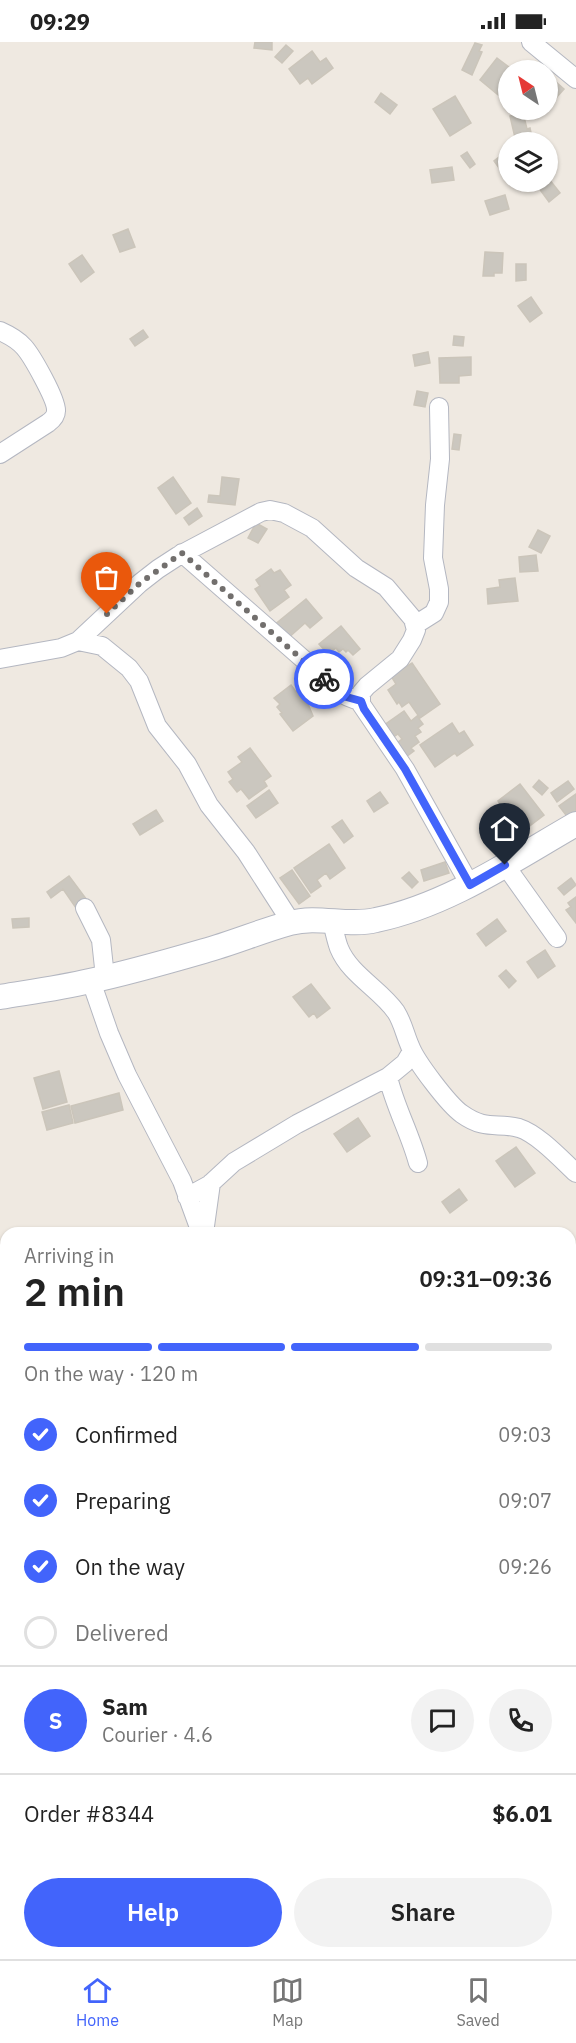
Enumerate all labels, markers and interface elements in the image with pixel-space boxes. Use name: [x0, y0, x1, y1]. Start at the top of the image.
text: 09:29: [30, 7, 90, 36]
north arrow: [498, 60, 558, 120]
map controls: [498, 60, 558, 192]
button: layers: [498, 132, 558, 192]
pin: [81, 552, 132, 614]
icon: bag: [90, 561, 123, 594]
courier: [294, 649, 354, 709]
icon: bike: [308, 663, 341, 696]
pin: [479, 803, 530, 865]
icon: home: [488, 812, 521, 845]
text: Arriving in: [24, 1242, 114, 1269]
text: 09:31–09:36: [419, 1264, 552, 1293]
text: 2 min: [24, 1266, 125, 1317]
text: On the way · 120 m: [24, 1360, 198, 1387]
icon: check: [24, 1418, 57, 1451]
text: Confirmed: [75, 1420, 178, 1449]
text: 09:03: [498, 1421, 552, 1448]
icon: check: [24, 1484, 57, 1517]
text: Preparing: [75, 1486, 170, 1515]
text: 09:07: [498, 1487, 552, 1514]
icon: check: [24, 1550, 57, 1583]
text: On the way: [75, 1552, 185, 1581]
text: 09:26: [498, 1553, 552, 1580]
text: Delivered: [75, 1618, 169, 1647]
button: chat: [411, 1689, 474, 1752]
button: phone: [489, 1689, 552, 1752]
text: Sam: [102, 1692, 148, 1721]
text: S: [49, 1706, 62, 1735]
text: Courier · 4.6: [102, 1721, 213, 1748]
text: Order #8344: [24, 1799, 154, 1828]
text: $6.01: [492, 1799, 552, 1828]
button: Help: [24, 1878, 282, 1947]
button: Share: [294, 1878, 552, 1947]
tab: Home: [76, 1974, 119, 2030]
tab: Map: [271, 1974, 304, 2030]
tab: Saved: [456, 1974, 500, 2030]

